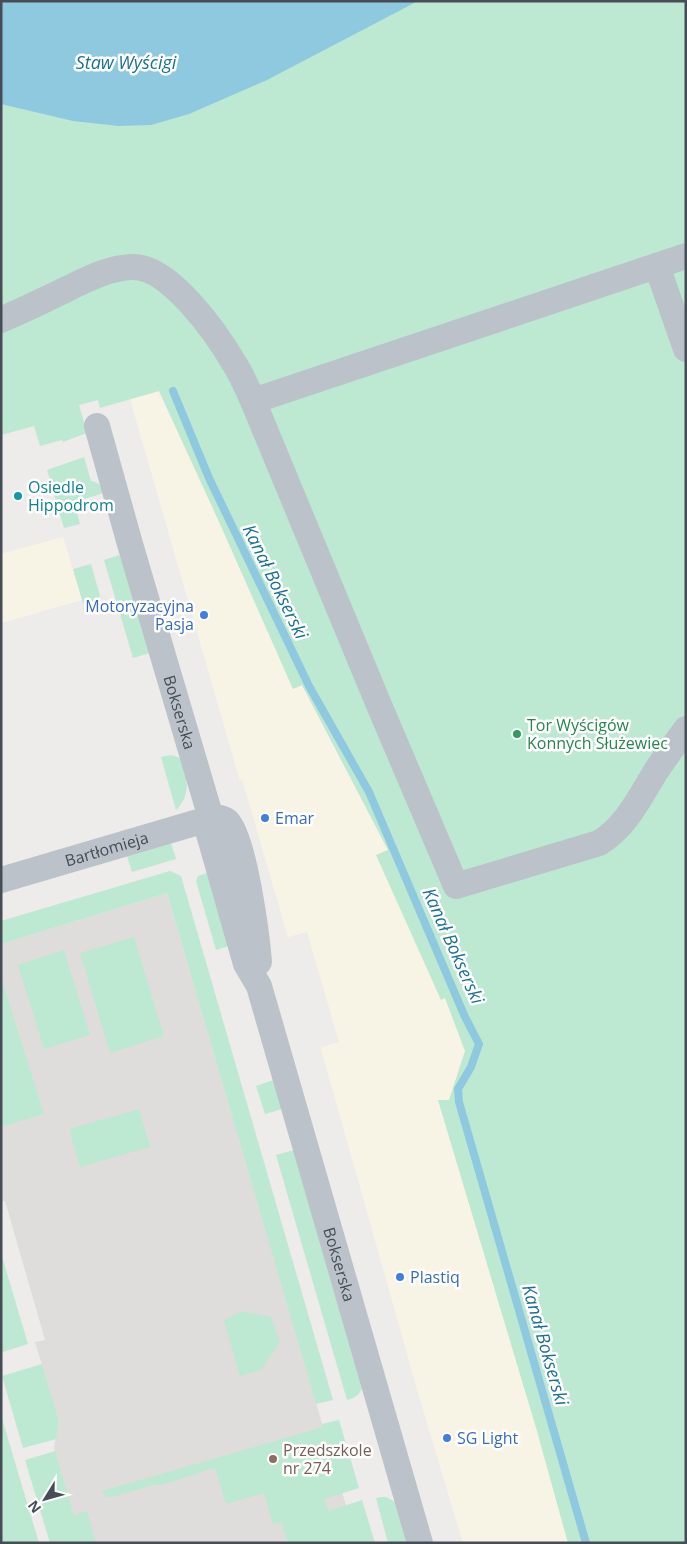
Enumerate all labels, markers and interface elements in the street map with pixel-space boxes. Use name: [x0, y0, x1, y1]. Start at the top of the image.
water label: Staw Wyścigi: [76, 50, 177, 74]
place label: Osiedle Hippodrom: [28, 476, 114, 516]
marker: Osiedle Hippodrom: [12, 490, 24, 502]
water label: Kanał Bokserski: [238, 520, 314, 643]
place label: Motoryzacyjna Pasja: [85, 595, 194, 635]
marker: Motoryzacyjna Pasja: [198, 609, 210, 621]
street label: Bokserska: [158, 672, 201, 752]
place label: Tor Wyścigów Konnych Służewiec: [527, 714, 668, 754]
marker: Tor Wyścigów Konnych Służewiec: [511, 728, 523, 740]
place label: Emar: [275, 807, 315, 829]
marker: Emar: [259, 812, 271, 824]
street label: Bartłomieja: [62, 826, 151, 872]
water label: Kanał Bokserski: [418, 884, 490, 1008]
street label: Bokserska: [318, 1225, 361, 1304]
place label: Plastiq: [410, 1266, 460, 1288]
marker: Plastiq: [394, 1271, 406, 1283]
water label: Kanał Bokserski: [517, 1281, 575, 1408]
place label: SG Light: [457, 1427, 518, 1449]
marker: SG Light: [441, 1432, 453, 1444]
place label: Przedszkole nr 274: [283, 1439, 372, 1479]
marker: Przedszkole nr 274: [267, 1453, 279, 1465]
north arrow: [20, 1474, 70, 1524]
text: N: [23, 1497, 45, 1517]

